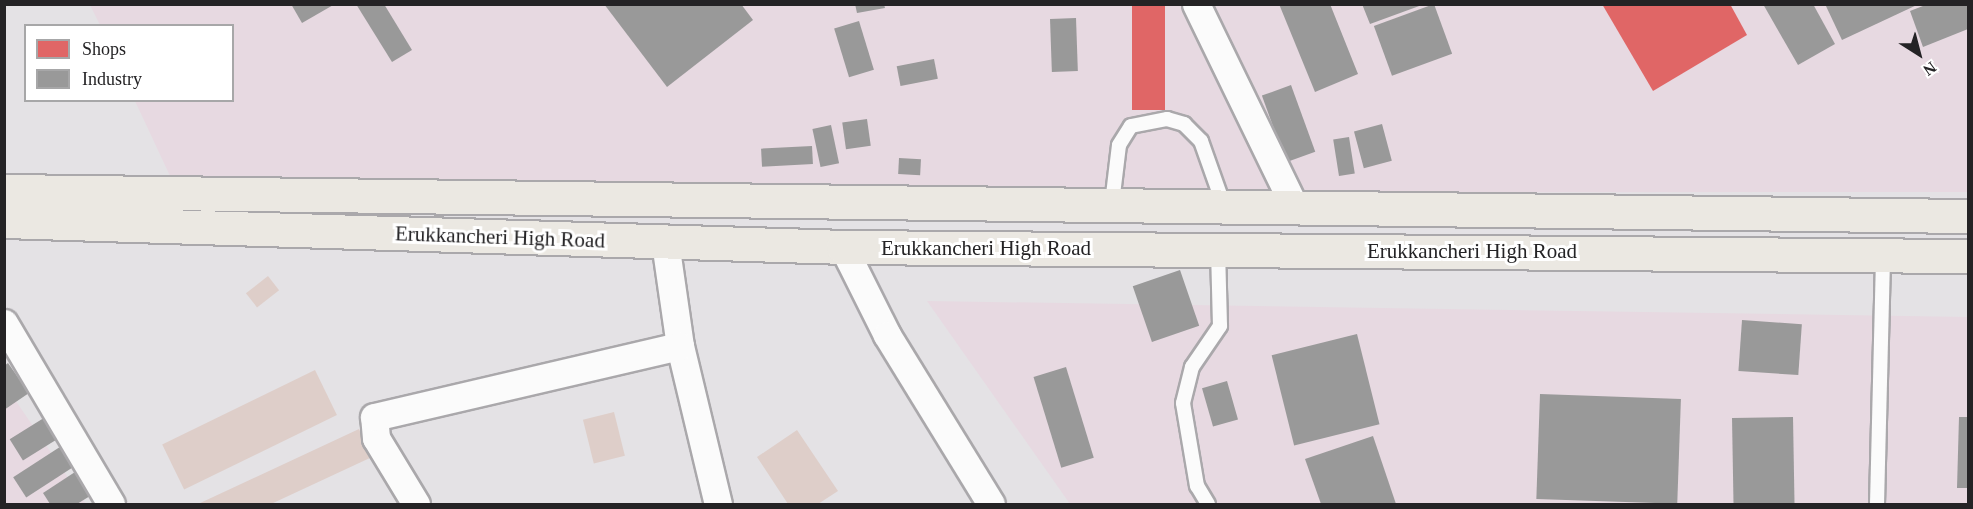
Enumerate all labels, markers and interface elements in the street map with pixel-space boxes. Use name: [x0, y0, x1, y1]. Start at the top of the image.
legend: [24, 24, 234, 102]
north arrow: [1889, 24, 1949, 84]
text: Shops: [82, 39, 126, 59]
text: N: [1920, 59, 1940, 79]
text: Industry: [82, 69, 142, 89]
street label: Erukkancheri High Road: [395, 221, 605, 253]
street label: Erukkancheri High Road: [881, 235, 1091, 261]
street label: Erukkancheri High Road: [1367, 238, 1577, 264]

